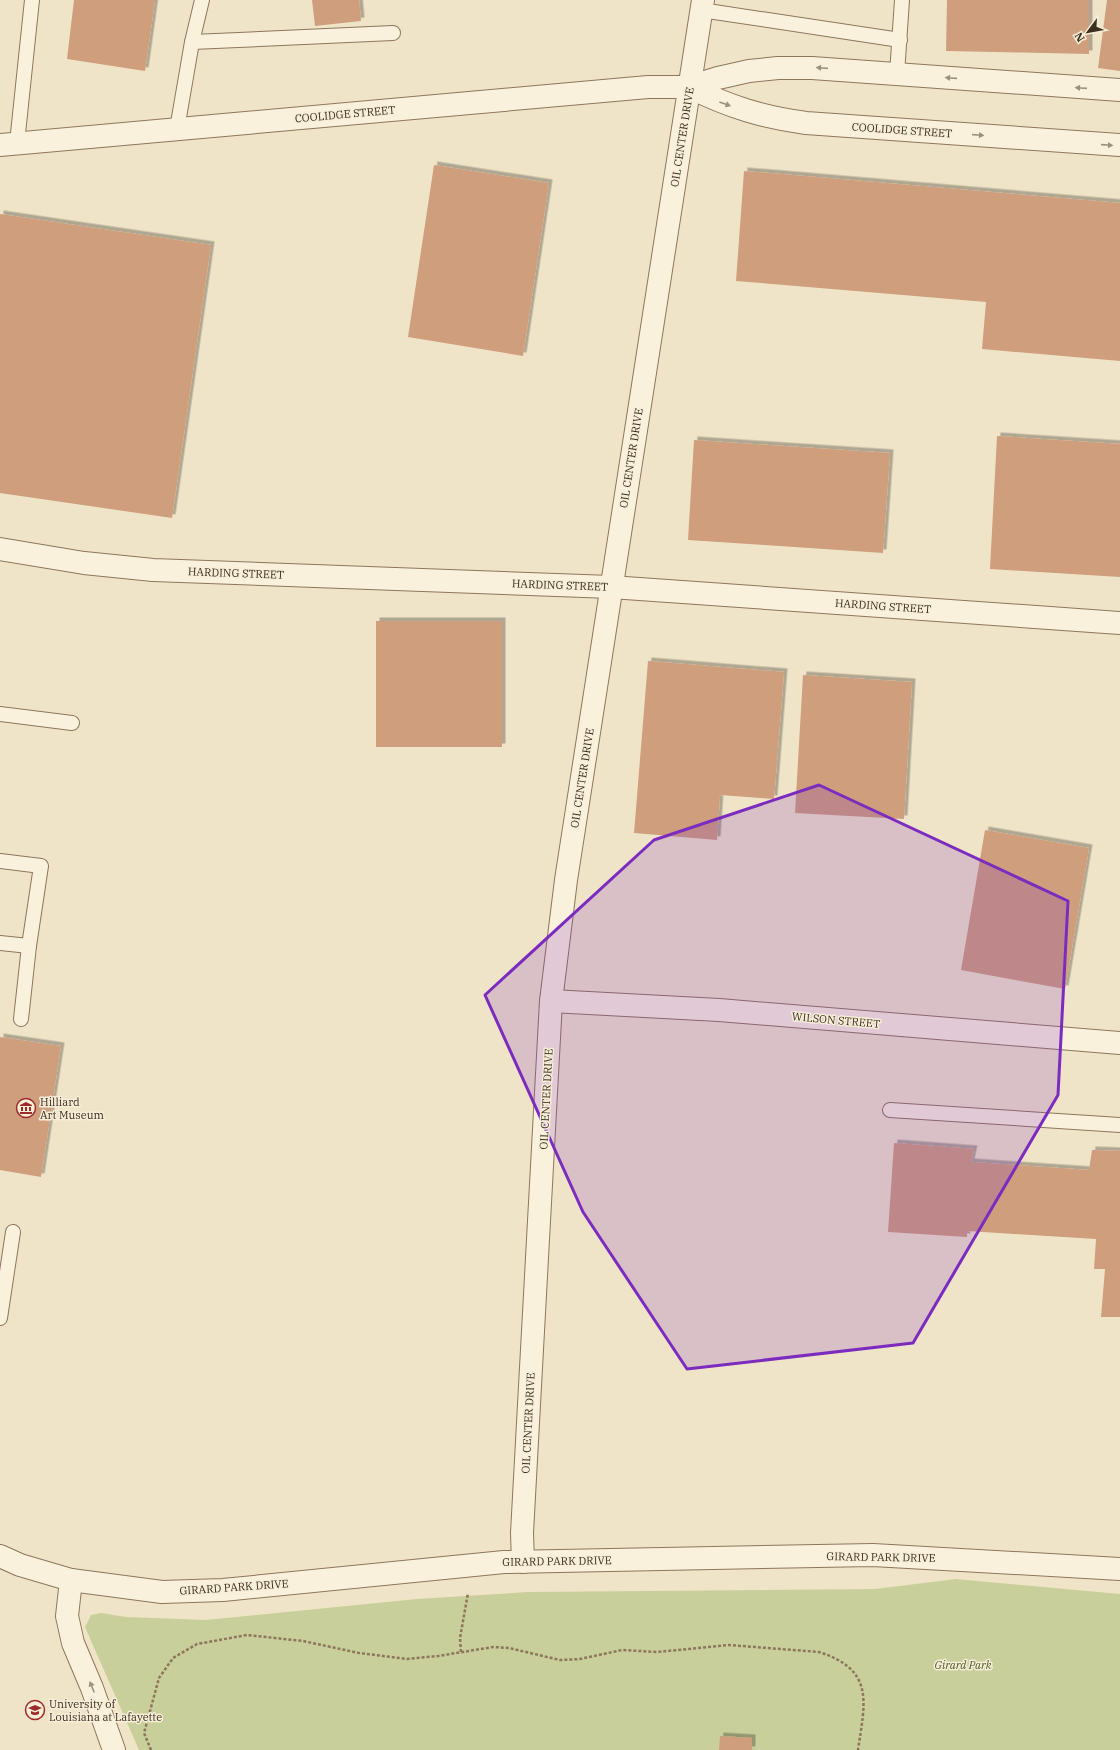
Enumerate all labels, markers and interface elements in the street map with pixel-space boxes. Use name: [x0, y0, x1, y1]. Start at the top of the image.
north arrow: [1068, 12, 1108, 52]
text: N: [1071, 30, 1088, 45]
one-way arrow: [816, 65, 828, 72]
one-way arrow: [945, 75, 957, 82]
one-way arrow: [1075, 84, 1087, 91]
street label: OIL CENTER DRIVE: [667, 86, 697, 188]
one-way arrow: [719, 101, 731, 107]
street label: COOLIDGE STREET: [294, 103, 396, 125]
street label: COOLIDGE STREET: [851, 120, 953, 140]
one-way arrow: [972, 132, 984, 139]
one-way arrow: [1101, 141, 1114, 148]
street label: OIL CENTER DRIVE: [616, 407, 646, 509]
street label: HARDING STREET: [188, 564, 284, 582]
street label: HARDING STREET: [512, 576, 608, 594]
street label: HARDING STREET: [834, 596, 932, 616]
street label: OIL CENTER DRIVE: [567, 727, 597, 829]
street label: WILSON STREET: [791, 1009, 881, 1031]
street label: OIL CENTER DRIVE: [536, 1048, 556, 1150]
place label: Hilliard Art Museum: [40, 1095, 104, 1122]
museum icon: Hilliard Art Museum: [15, 1097, 37, 1119]
street label: OIL CENTER DRIVE: [518, 1372, 538, 1474]
street label: GIRARD PARK DRIVE: [826, 1549, 936, 1565]
street label: GIRARD PARK DRIVE: [502, 1553, 612, 1569]
street label: GIRARD PARK DRIVE: [179, 1576, 289, 1598]
park label: Girard Park: [934, 1658, 992, 1672]
one-way arrow: [88, 1680, 94, 1692]
place label: University of Louisiana at Lafayette: [49, 1697, 162, 1724]
school or university icon: University of Louisiana at Lafayette: [24, 1699, 46, 1721]

